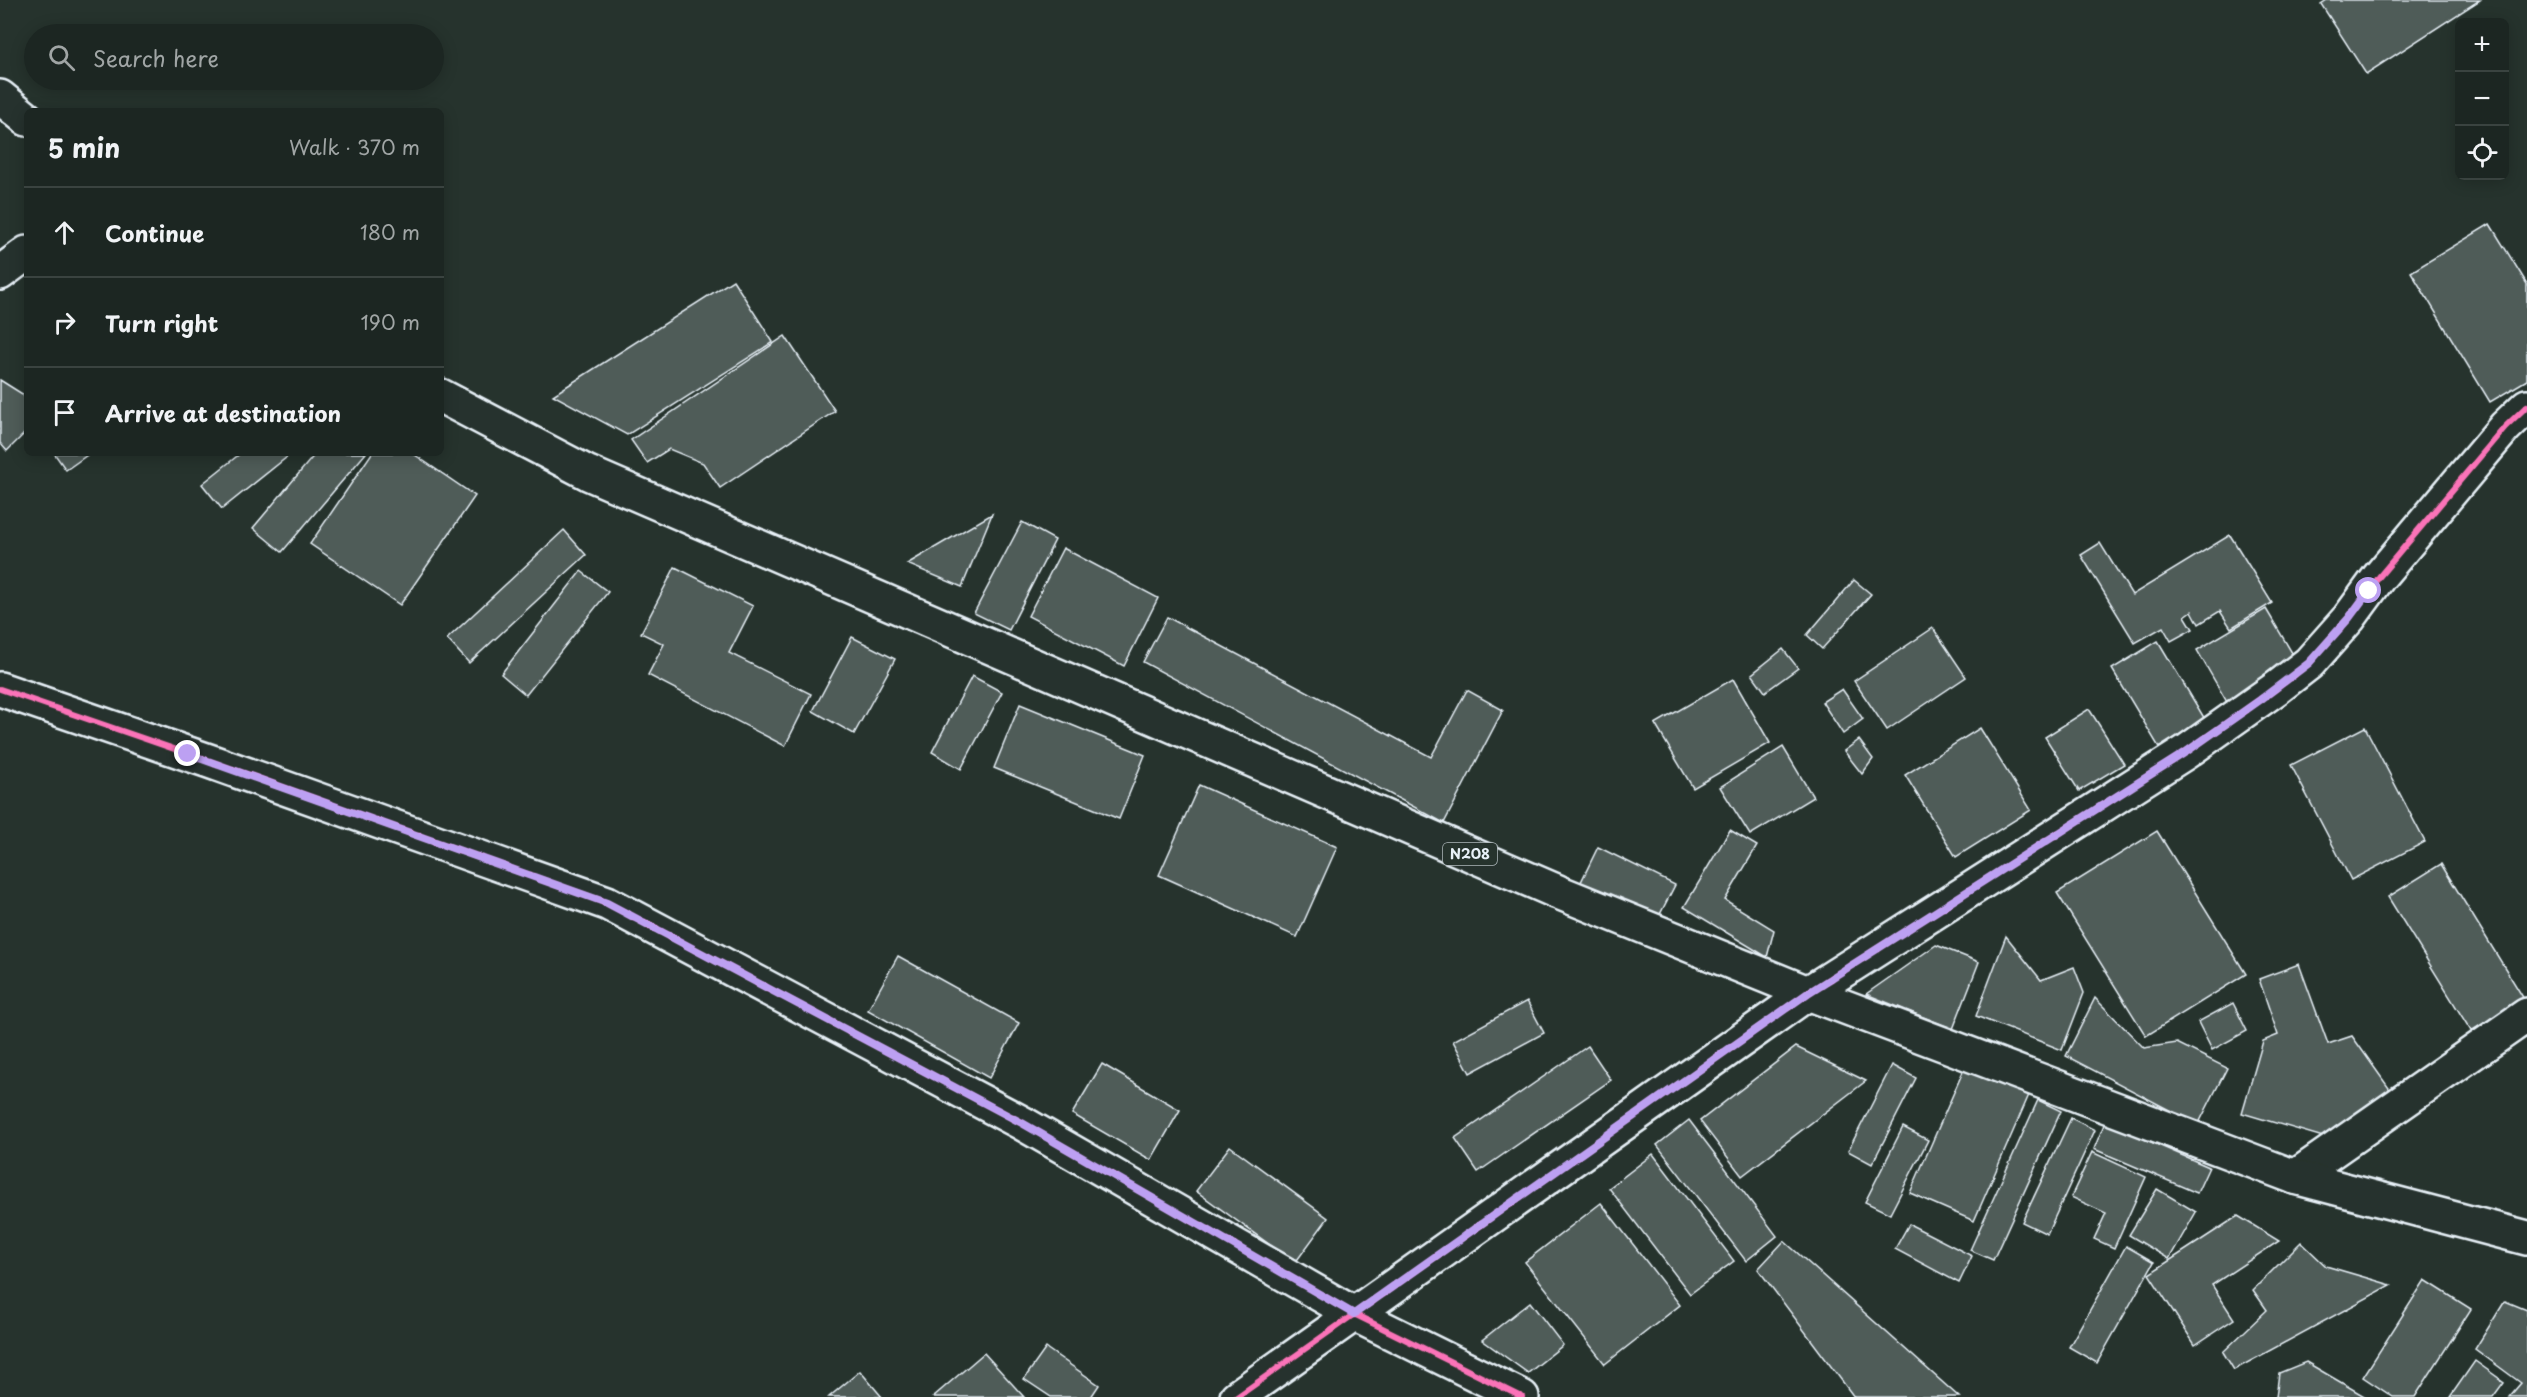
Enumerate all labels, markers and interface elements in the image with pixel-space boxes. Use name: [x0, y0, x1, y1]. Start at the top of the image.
map controls: [2455, 18, 2509, 180]
button: +: [2455, 18, 2509, 72]
search box: [24, 24, 444, 90]
icon: search: [45, 41, 78, 74]
text: Search here: [93, 41, 219, 74]
button: −: [2455, 72, 2509, 126]
button: locate: [2455, 126, 2509, 180]
text: 5 min: [48, 128, 120, 167]
text: Walk · 370 m: [289, 132, 420, 162]
icon: ahead: [48, 216, 81, 249]
text: Continue: [105, 216, 204, 249]
text: 180 m: [360, 217, 420, 247]
icon: right: [48, 306, 81, 339]
text: Turn right: [105, 306, 218, 339]
text: 190 m: [361, 307, 420, 337]
icon: arrive: [48, 396, 81, 429]
text: Arrive at destination: [105, 396, 341, 429]
route start: [2355, 577, 2381, 603]
route end: [174, 740, 200, 766]
road number: N208: [1443, 843, 1497, 865]

